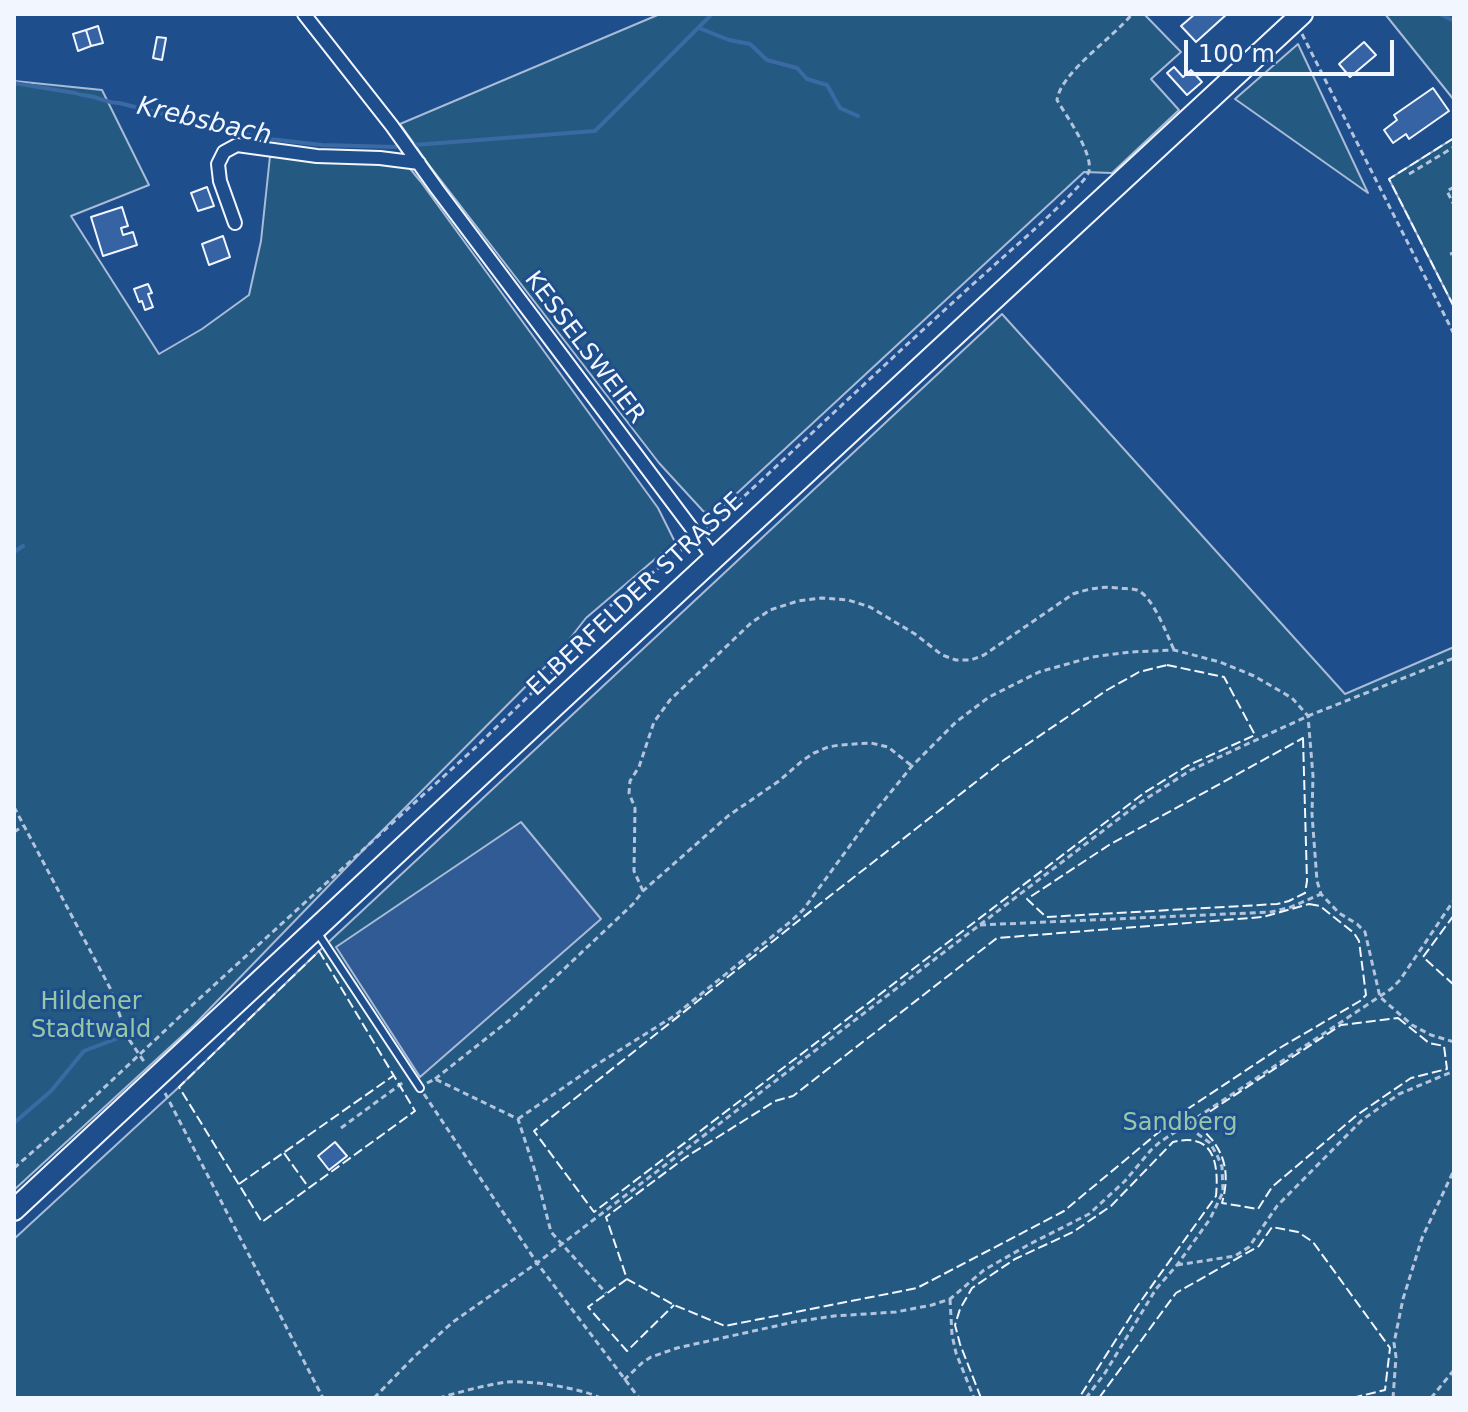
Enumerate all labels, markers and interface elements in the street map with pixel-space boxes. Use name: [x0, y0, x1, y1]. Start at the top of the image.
scale bar: [1188, 24, 1398, 74]
text: 100 m: [1198, 40, 1275, 68]
water label: Krebsbach: [134, 91, 274, 153]
street label: KESSELSWEIER: [517, 266, 651, 430]
street label: ELBERFELDER STRASSE: [522, 487, 750, 703]
park label: Hildener Stadtwald: [31, 989, 151, 1045]
park label: Sandberg: [1122, 1110, 1238, 1138]

